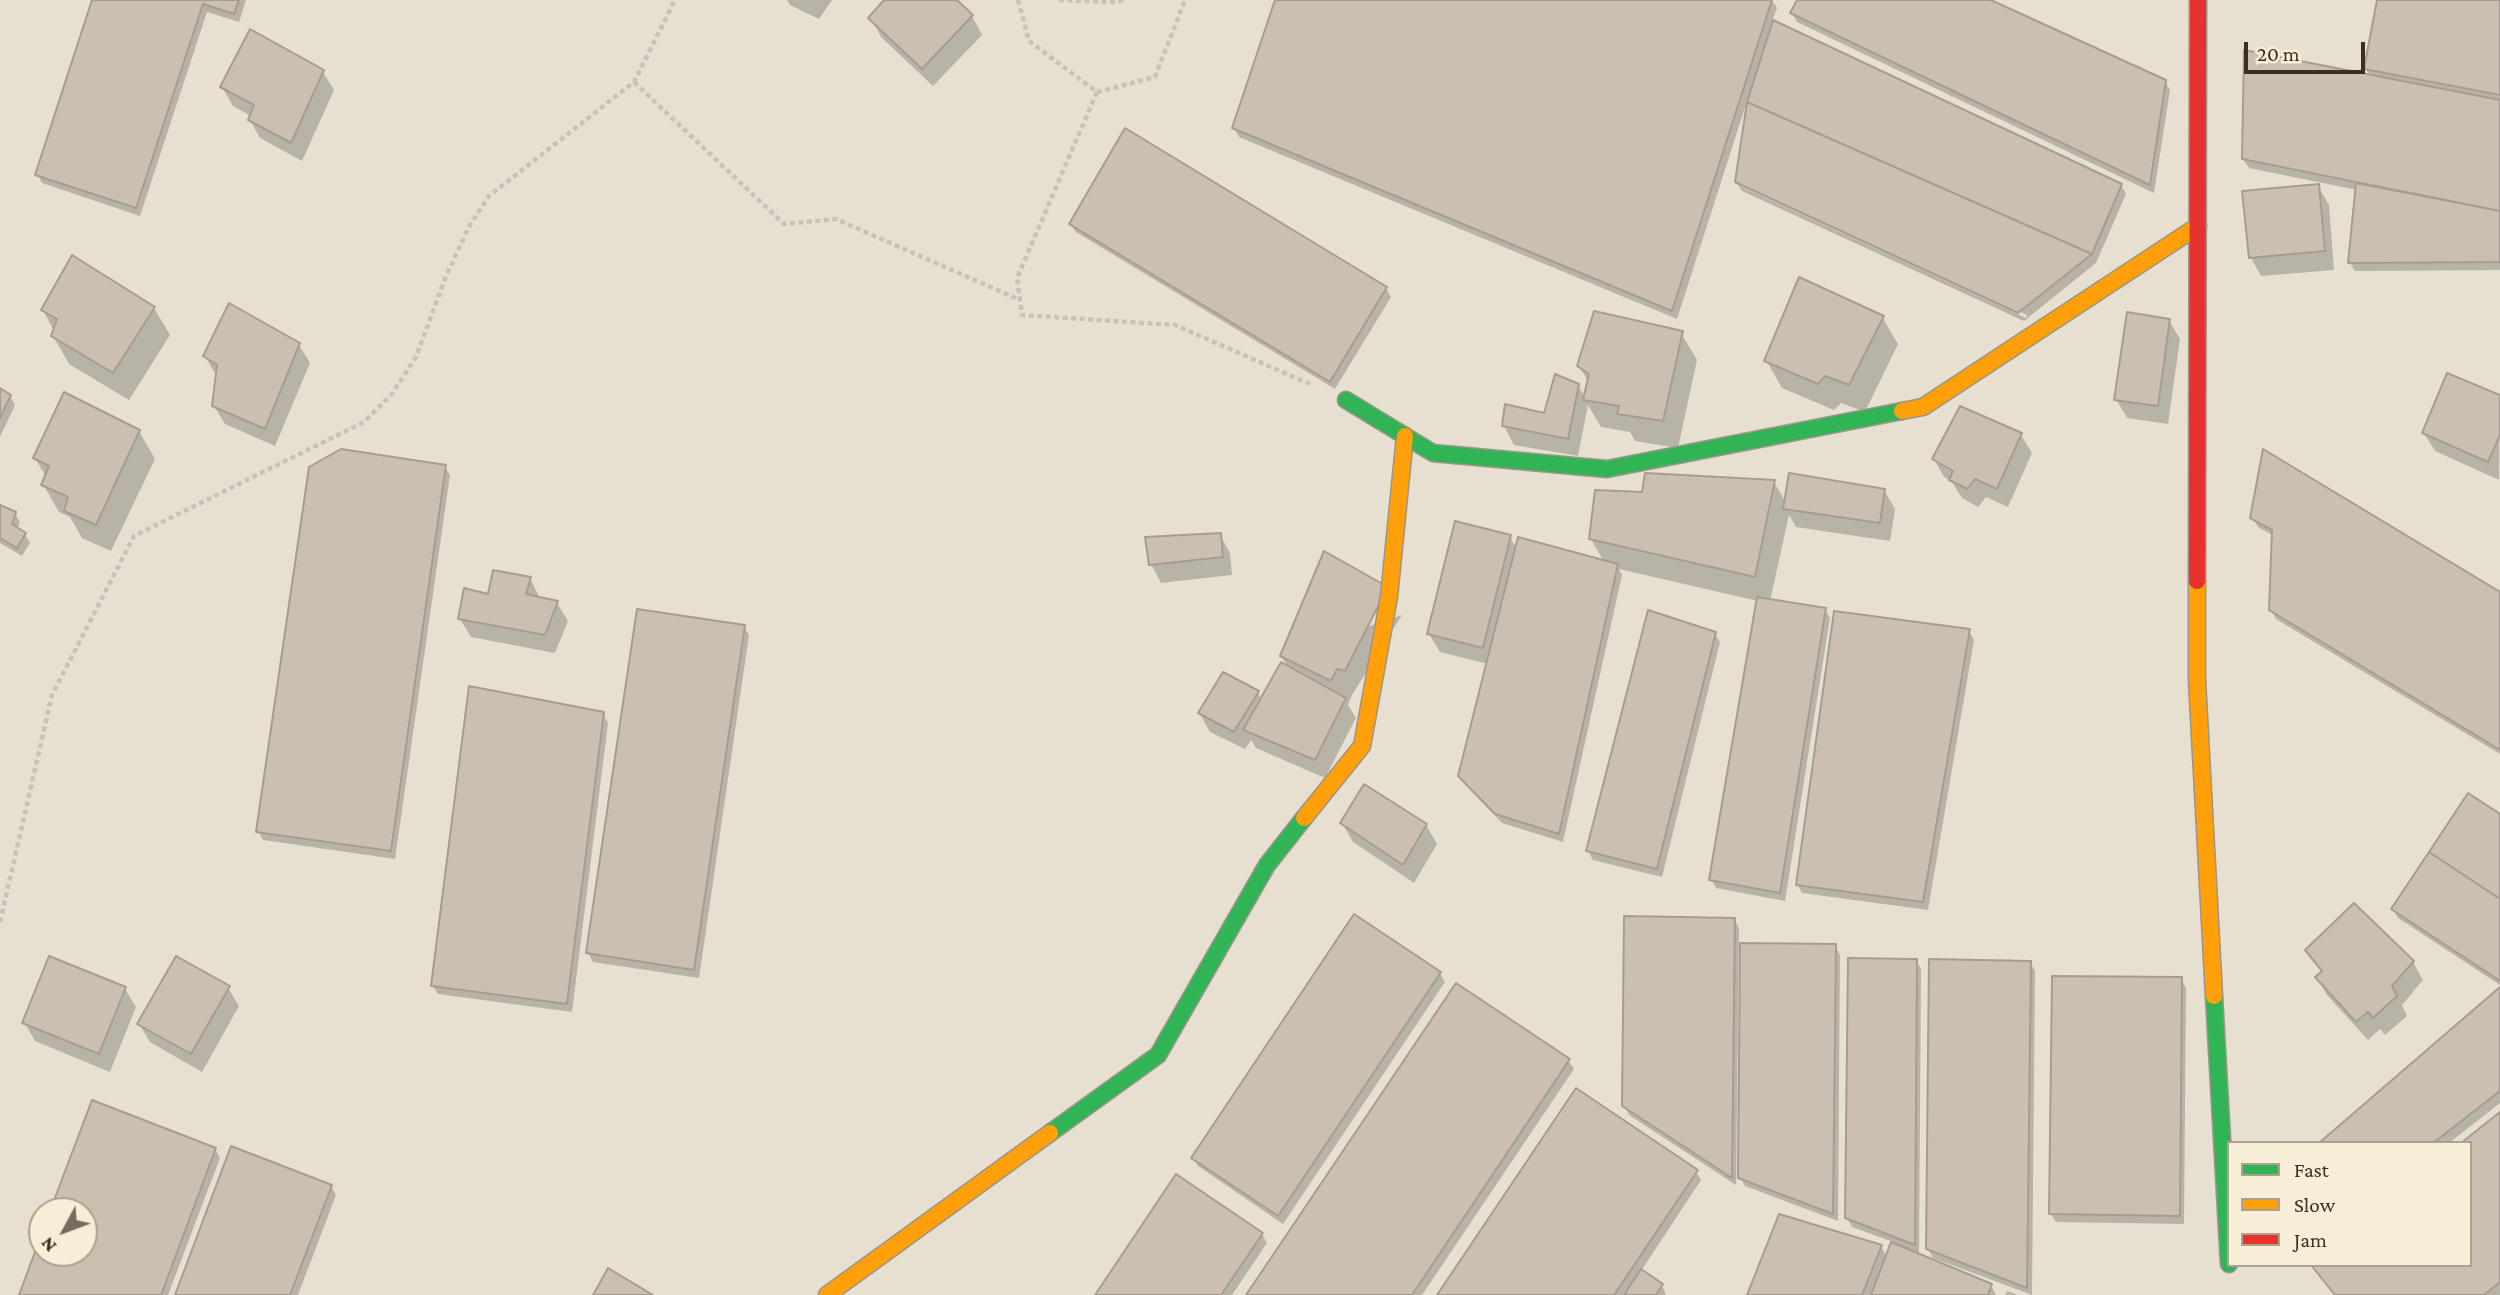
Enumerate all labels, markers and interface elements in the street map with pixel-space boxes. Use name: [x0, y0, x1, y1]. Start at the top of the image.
scale bar: [2248, 28, 2369, 72]
text: 20 m: [2257, 42, 2300, 66]
legend: [2227, 1141, 2472, 1267]
text: Fast: [2294, 1158, 2329, 1182]
text: Slow: [2294, 1193, 2335, 1217]
north arrow: [28, 1197, 98, 1267]
text: Jam: [2294, 1228, 2327, 1252]
text: N: [36, 1233, 60, 1257]

